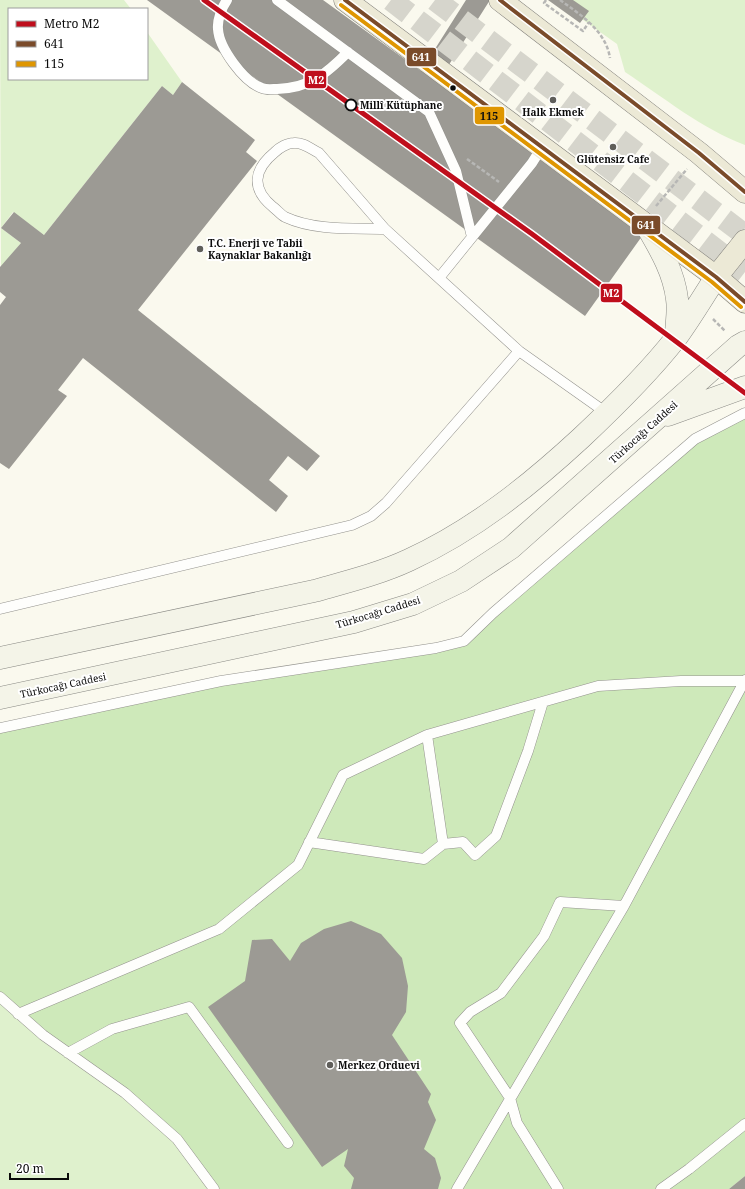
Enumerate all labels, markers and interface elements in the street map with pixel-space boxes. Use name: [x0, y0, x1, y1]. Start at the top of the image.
legend: [8, 8, 148, 80]
text: Metro M2: [44, 15, 100, 32]
text: 641: [44, 35, 64, 52]
line badge: 641: [406, 47, 437, 67]
text: 641: [412, 49, 430, 64]
text: 115: [44, 55, 64, 72]
line badge: M2: [304, 70, 327, 89]
text: M2: [308, 72, 324, 87]
unlabelled marker: [448, 83, 458, 93]
marker: Halk Ekmek: [548, 95, 558, 105]
marker: Millî Kütüphane: [344, 98, 358, 112]
place label: Millî Kütüphane: [360, 98, 443, 112]
place label: Halk Ekmek: [522, 105, 584, 119]
line badge: 115: [474, 106, 505, 125]
text: 115: [480, 108, 498, 123]
marker: Glütensiz Cafe: [608, 142, 618, 152]
place label: Glütensiz Cafe: [576, 152, 650, 166]
line badge: 641: [631, 215, 661, 235]
text: 641: [637, 217, 655, 232]
place label: T.C. Enerji ve Tabii Kaynaklar Bakanlığı: [208, 236, 312, 262]
marker: T.C. Enerji ve Tabii Kaynaklar Bakanlığı: [195, 244, 205, 254]
line badge: M2: [600, 283, 623, 303]
text: M2: [603, 285, 619, 300]
street label: Türkocağı Caddesi: [606, 397, 681, 466]
street label: Türkocağı Caddesi: [334, 592, 423, 631]
street label: Türkocağı Caddesi: [19, 669, 108, 701]
place label: Merkez Orduevi: [338, 1058, 420, 1072]
marker: Merkez Orduevi: [325, 1060, 335, 1070]
scale bar: [10, 1155, 68, 1181]
text: 20 m: [16, 1160, 44, 1177]

